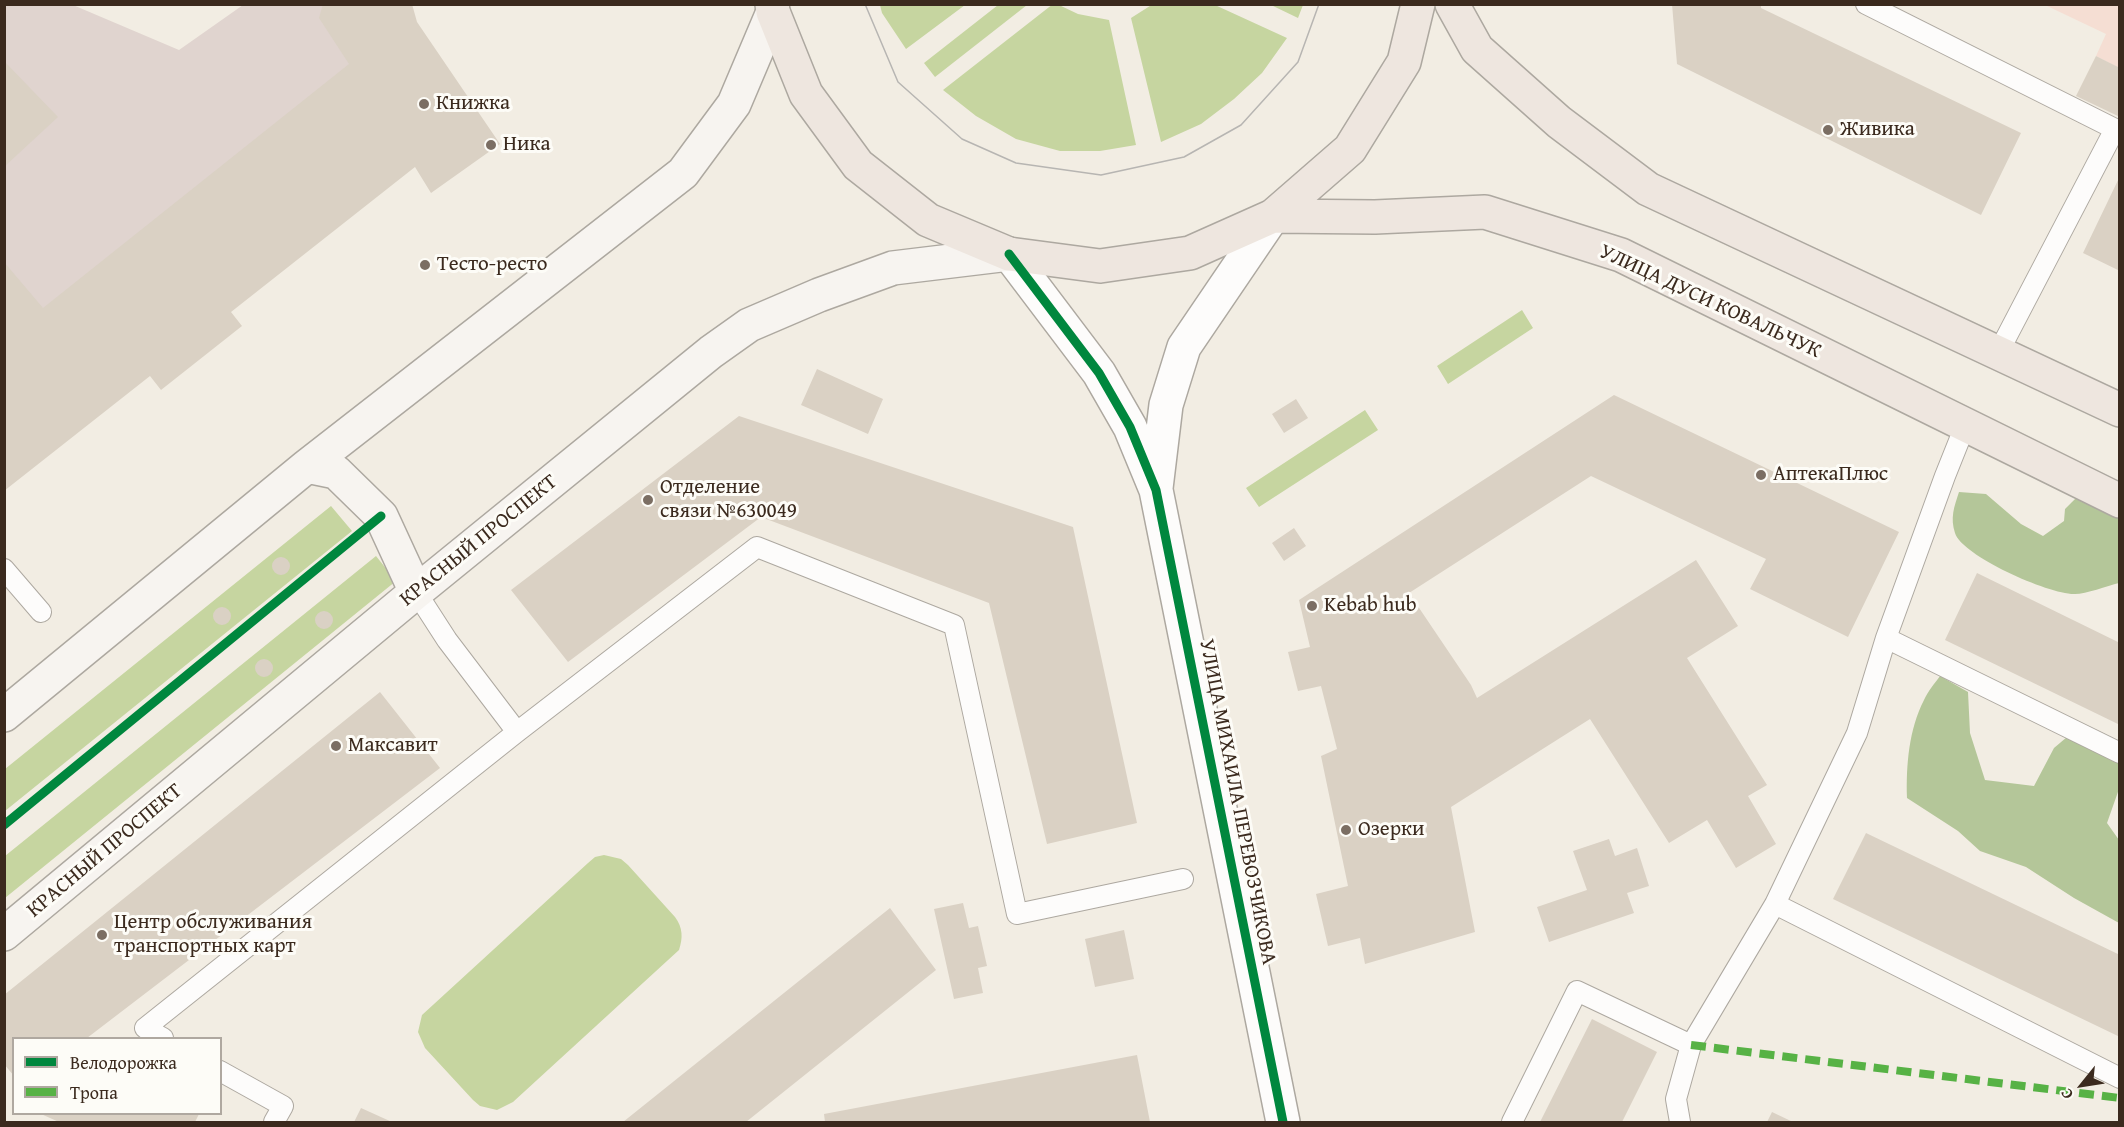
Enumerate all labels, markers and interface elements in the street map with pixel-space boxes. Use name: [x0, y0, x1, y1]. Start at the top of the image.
place label: Книжка: [436, 91, 510, 117]
marker: Книжка: [417, 97, 431, 111]
place label: Живика: [1840, 117, 1915, 143]
marker: Живика: [1821, 123, 1835, 137]
place label: Ника: [503, 132, 550, 158]
marker: Ника: [484, 138, 498, 152]
street label: УЛИЦА ДУСИ КОВАЛЬЧУК: [1595, 240, 1825, 364]
place label: Тесто-ресто: [437, 252, 547, 278]
marker: Тесто-ресто: [418, 258, 432, 272]
place label: АптекаПлюс: [1773, 462, 1888, 488]
marker: АптекаПлюс: [1754, 468, 1768, 482]
street label: КРАСНЫЙ ПРОСПЕКТ: [395, 470, 563, 612]
place label: Отделение связи №630049: [660, 475, 797, 525]
marker: Отделение связи №630049: [641, 493, 655, 507]
place label: Kebab hub: [1324, 593, 1417, 619]
marker: Kebab hub: [1305, 599, 1319, 613]
street label: УЛИЦА МИХАИЛА ПЕРЕВОЗЧИКОВА: [1193, 637, 1281, 967]
place label: Максавит: [348, 733, 438, 759]
marker: Максавит: [329, 739, 343, 753]
street label: КРАСНЫЙ ПРОСПЕКТ: [22, 779, 188, 923]
place label: Озерки: [1358, 817, 1425, 843]
marker: Озерки: [1339, 823, 1353, 837]
place label: Центр обслуживания транспортных карт: [114, 910, 312, 960]
marker: Центр обслуживания транспортных карт: [95, 928, 109, 942]
legend: [12, 1037, 222, 1115]
text: Велодорожка: [70, 1049, 177, 1076]
north arrow: [2052, 1055, 2112, 1115]
text: Тропа: [70, 1079, 118, 1106]
text: С: [2054, 1084, 2079, 1104]

